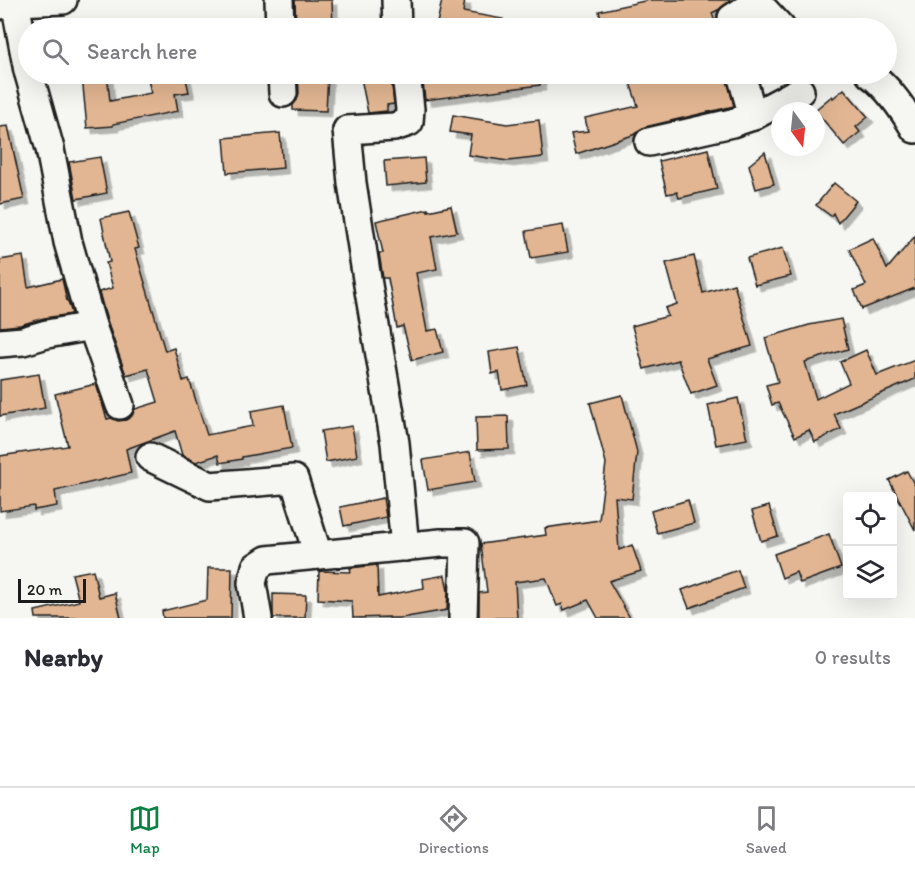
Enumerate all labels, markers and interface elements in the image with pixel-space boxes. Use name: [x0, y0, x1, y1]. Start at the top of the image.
search box: [18, 18, 897, 84]
icon: search: [39, 35, 72, 68]
text: Search here: [87, 38, 197, 65]
north arrow: [771, 102, 825, 156]
map controls: [843, 492, 897, 600]
button: locate: [843, 492, 897, 546]
button: layers: [843, 546, 897, 600]
scale bar: [18, 576, 86, 604]
text: 20 m: [27, 580, 62, 599]
text: Nearby: [24, 641, 103, 673]
text: 0 results: [815, 645, 891, 669]
tab: Map: [128, 802, 161, 857]
tab: Directions: [418, 802, 489, 857]
tab: Saved: [746, 802, 787, 857]

